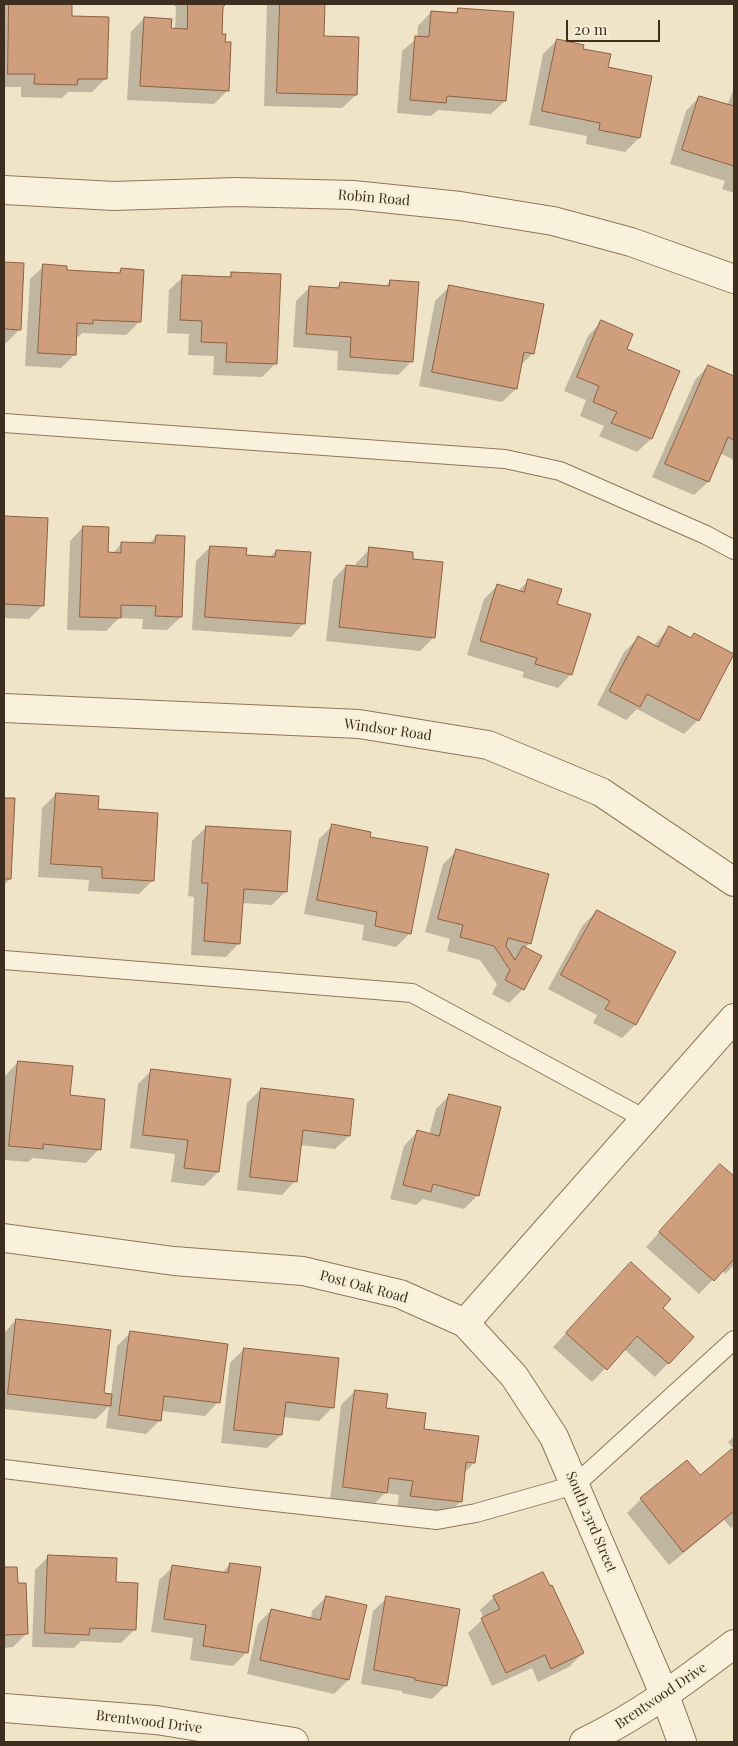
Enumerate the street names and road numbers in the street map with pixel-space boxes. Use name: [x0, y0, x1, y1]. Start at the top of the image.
street label: Robin Road: [337, 186, 411, 210]
street label: Windsor Road: [343, 716, 433, 744]
street label: Post Oak Road: [318, 1267, 410, 1307]
street label: South 23rd Street: [562, 1469, 620, 1575]
street label: Brentwood Drive: [612, 1659, 710, 1733]
street label: Brentwood Drive: [95, 1707, 203, 1737]

